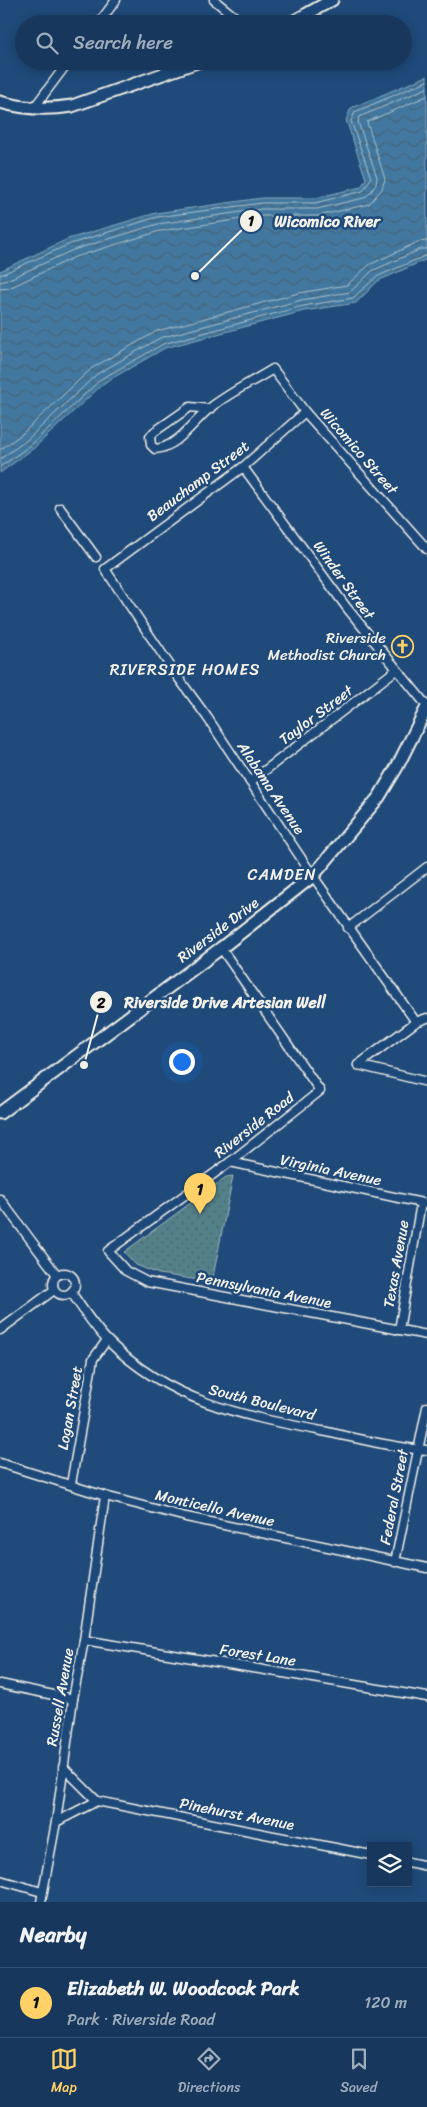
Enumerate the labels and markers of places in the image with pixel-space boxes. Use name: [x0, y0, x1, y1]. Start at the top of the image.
callout: Wicomico River: [239, 206, 390, 237]
place label: Riverside Methodist Church: [268, 625, 386, 668]
church icon: Riverside Methodist Church: [390, 635, 414, 659]
callout: Riverside Drive Artesian Well: [89, 987, 336, 1018]
pin: 1: [184, 1173, 216, 1214]

